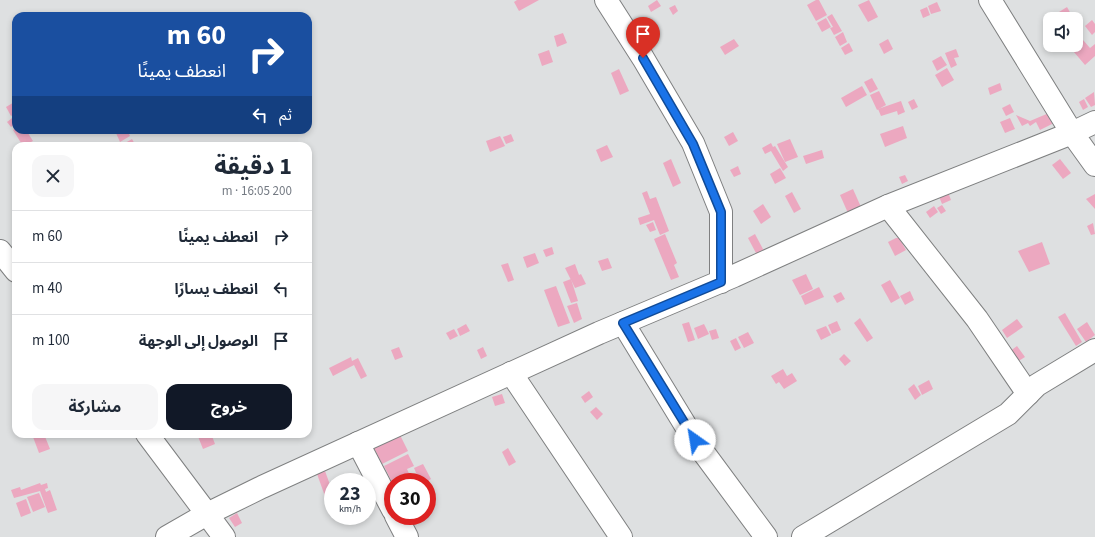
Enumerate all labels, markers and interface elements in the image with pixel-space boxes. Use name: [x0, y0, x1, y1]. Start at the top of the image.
map controls: [1043, 12, 1083, 52]
button: sound: [1043, 12, 1083, 52]
text: 60 m: [167, 15, 226, 55]
pin: [626, 17, 660, 58]
icon: arrive: [632, 23, 654, 45]
icon: right: [240, 28, 292, 80]
text: انعطف يمينًا: [137, 59, 226, 84]
icon: left: [249, 104, 271, 126]
text: ثم: [279, 105, 292, 126]
text: 1 دقيقة: [214, 149, 292, 184]
button: close: [32, 155, 74, 197]
text: 200 m · 16:05: [222, 182, 292, 200]
text: 60 m: [32, 226, 62, 247]
icon: right: [270, 226, 292, 248]
text: انعطف يمينًا: [178, 227, 258, 248]
text: 40 m: [32, 278, 62, 299]
icon: left: [270, 278, 292, 300]
text: انعطف يسارًا: [174, 279, 258, 300]
text: 100 m: [32, 330, 70, 351]
icon: arrive: [270, 330, 292, 352]
text: الوصول إلى الوجهة: [139, 331, 258, 352]
button: مشاركة: [32, 384, 158, 430]
button: خروج: [166, 384, 292, 430]
position arrow: [674, 419, 716, 461]
speed limit sign: 30: [384, 473, 436, 525]
text: 23: [339, 480, 361, 508]
text: km/h: [339, 502, 361, 516]

